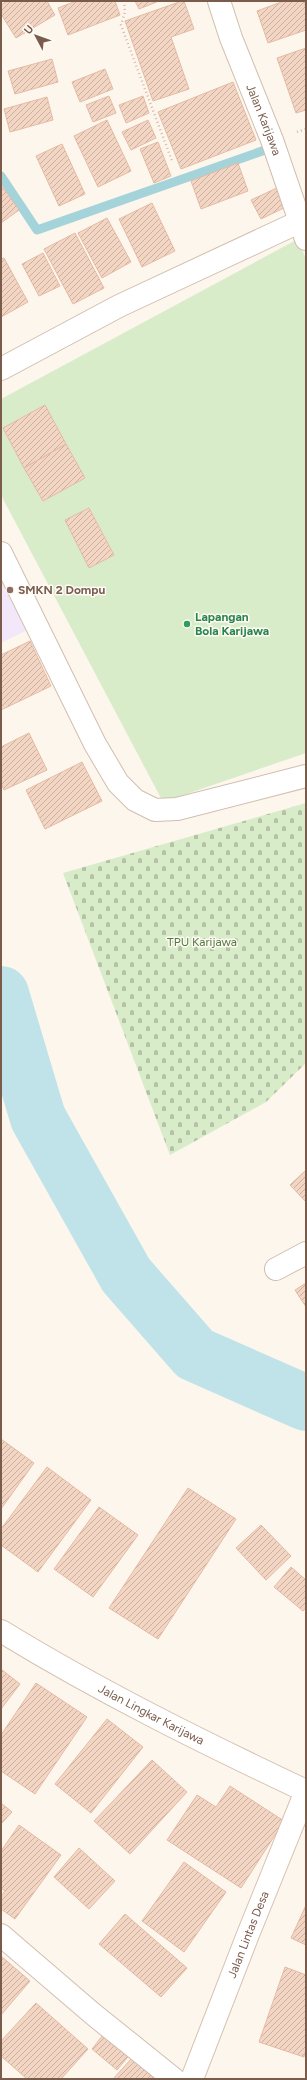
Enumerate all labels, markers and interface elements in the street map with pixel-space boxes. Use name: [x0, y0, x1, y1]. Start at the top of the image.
north arrow: [16, 16, 56, 56]
text: U: [21, 22, 36, 37]
street label: Jalan Karijawa: [243, 82, 284, 157]
place label: SMKN 2 Dompu: [18, 583, 106, 597]
marker: SMKN 2 Dompu: [5, 585, 15, 595]
place label: Lapangan Bola Karijawa: [195, 610, 269, 638]
marker: Lapangan Bola Karijawa: [182, 619, 192, 629]
park label: TPU Karijawa: [167, 935, 237, 949]
street label: Jalan Lingkar Karijawa: [96, 1681, 206, 1748]
street label: Jalan Lintas Desa: [225, 1889, 272, 1980]

